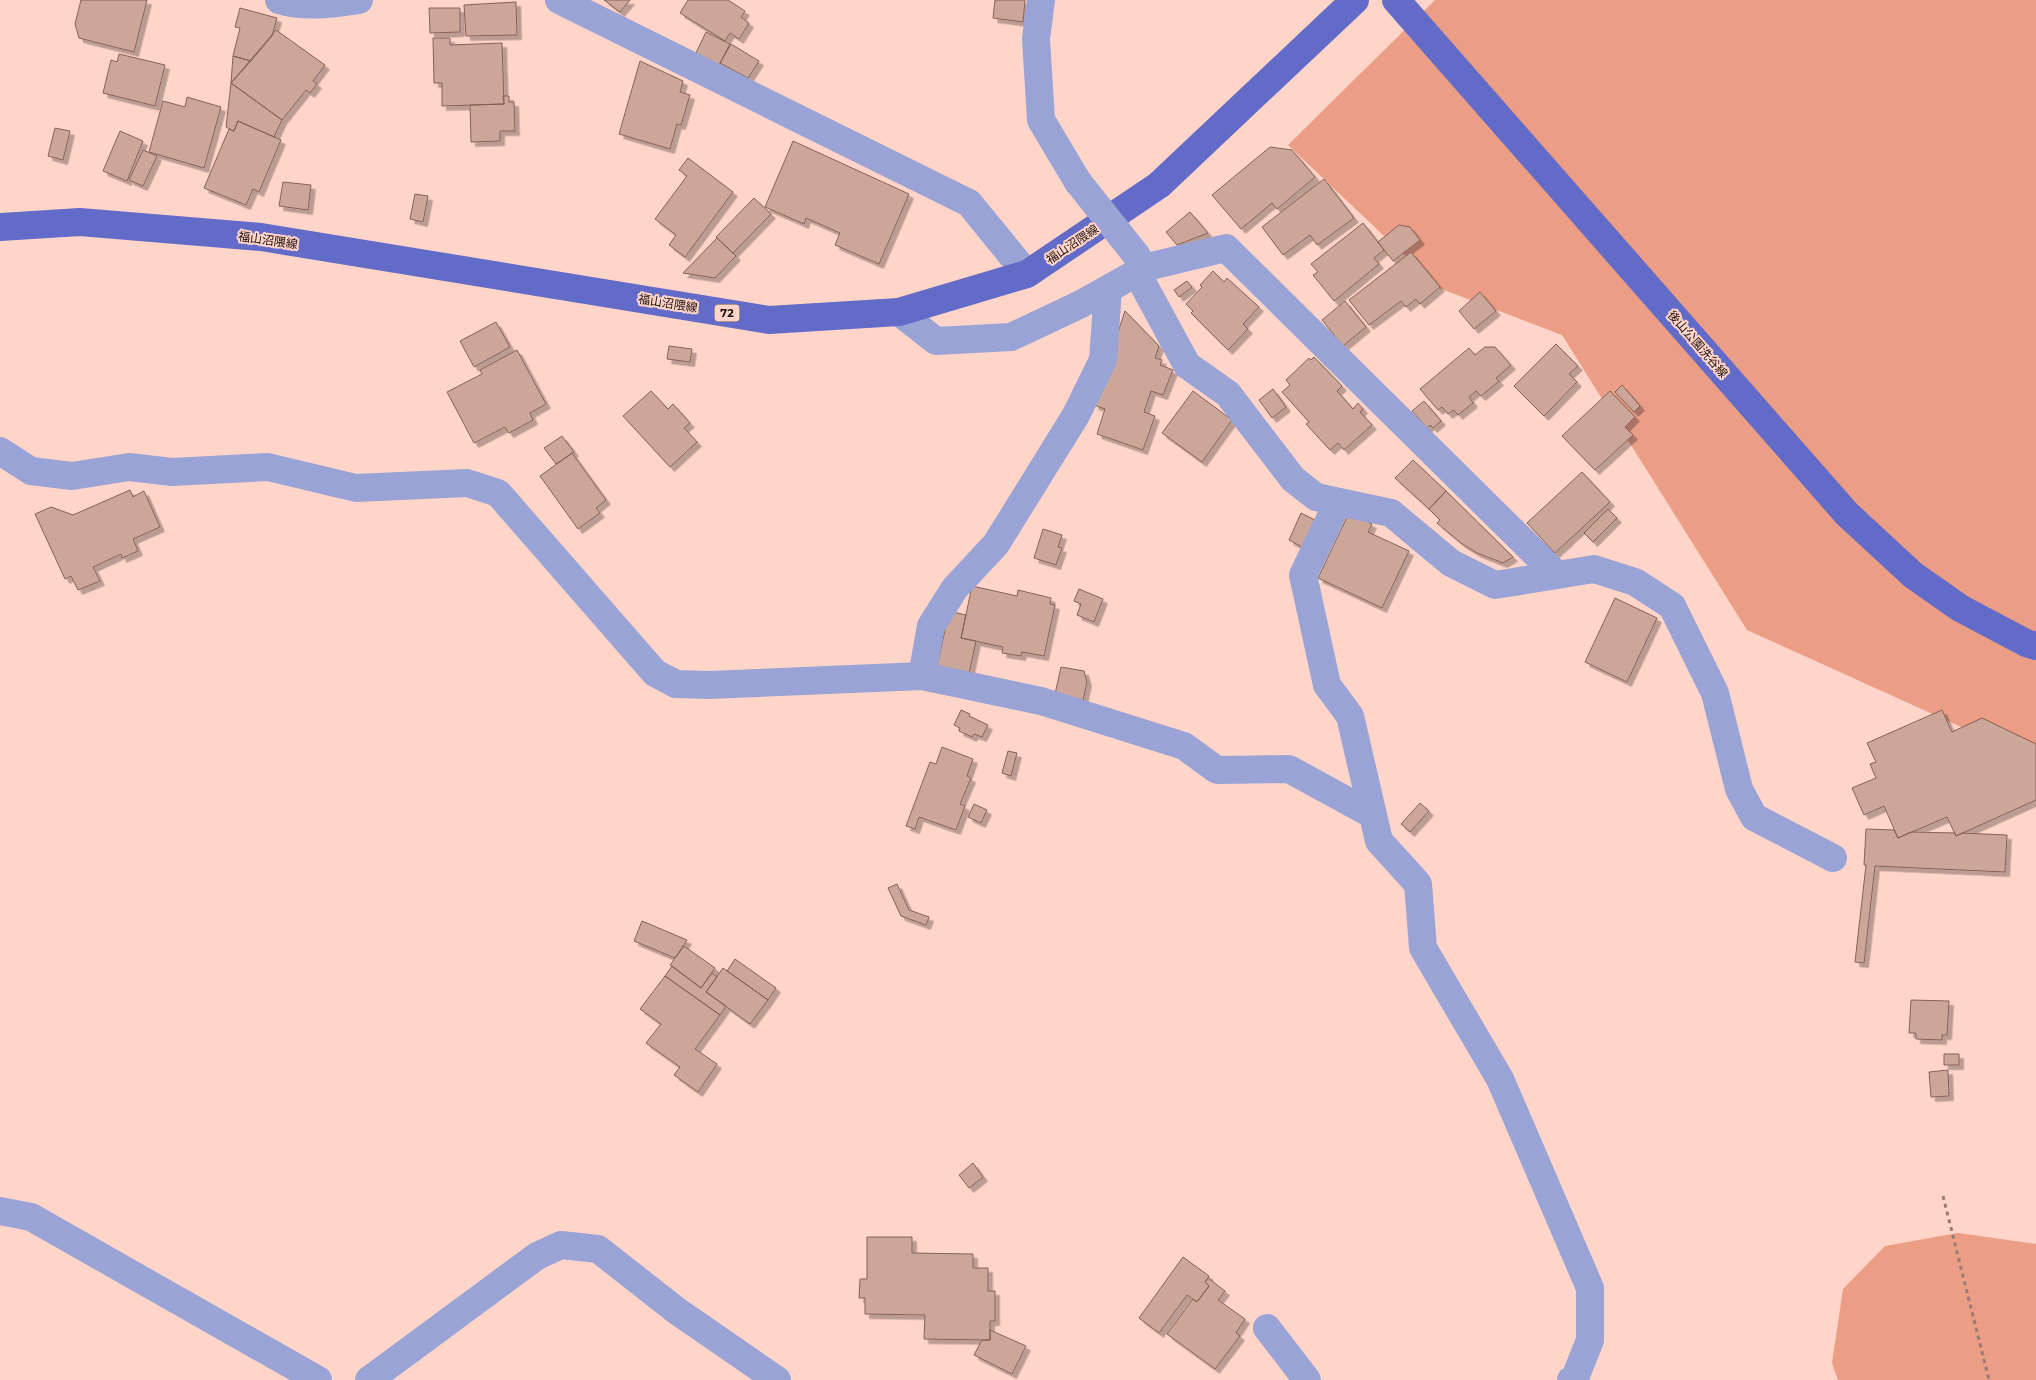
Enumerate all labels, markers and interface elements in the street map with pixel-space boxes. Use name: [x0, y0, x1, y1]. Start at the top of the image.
street label: 福山沼隈線: [1043, 221, 1101, 267]
street label: 福山沼隈線: [237, 228, 299, 252]
street label: 福山沼隈線: [637, 291, 699, 315]
road number: 72: [714, 304, 740, 322]
street label: 後山公園洗谷線: [1665, 307, 1731, 381]

